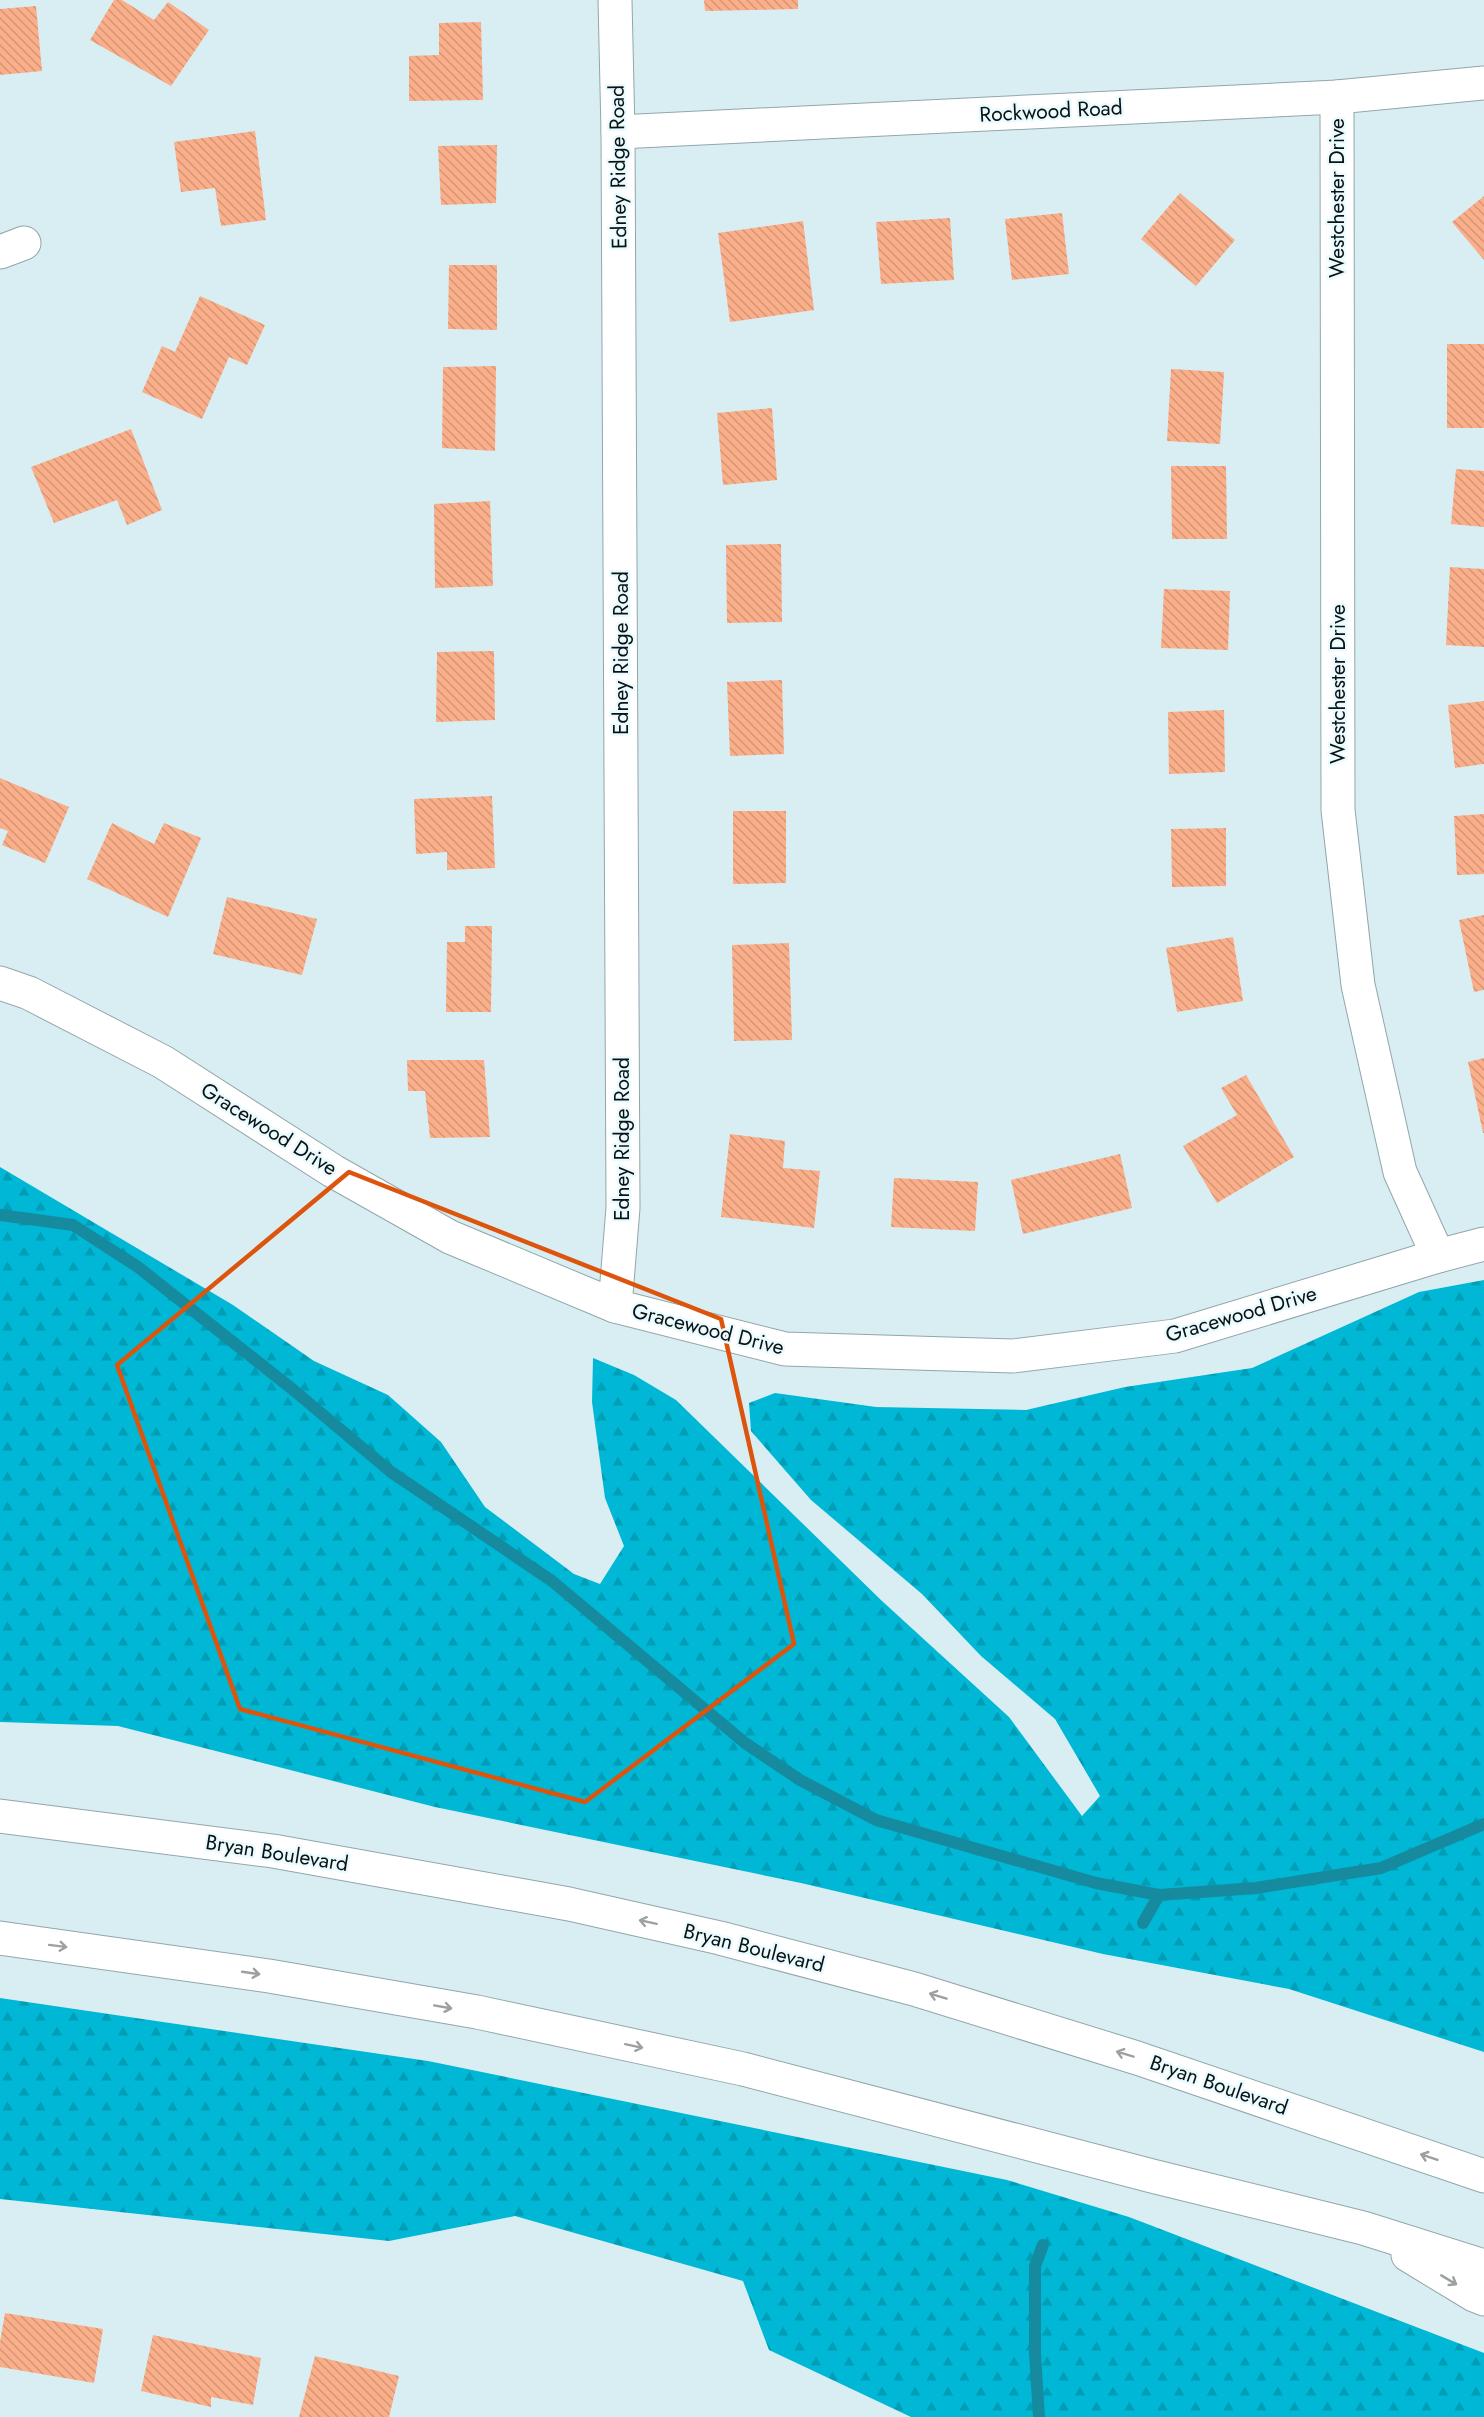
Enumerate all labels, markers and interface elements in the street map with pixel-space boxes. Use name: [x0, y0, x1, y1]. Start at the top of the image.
street label: Edney Ridge Road: [602, 85, 634, 249]
street label: Rockwood Road: [979, 92, 1123, 130]
street label: Westchester Drive: [1322, 118, 1352, 278]
street label: Edney Ridge Road: [606, 571, 636, 735]
street label: Westchester Drive: [1323, 604, 1353, 764]
street label: Edney Ridge Road: [607, 1057, 637, 1221]
street label: Gracewood Drive: [195, 1075, 343, 1183]
street label: Gracewood Drive: [1162, 1278, 1320, 1350]
street label: Gracewood Drive: [629, 1296, 787, 1362]
street label: Bryan Boulevard: [203, 1827, 351, 1879]
one-way arrow: [639, 1916, 658, 1927]
street label: Bryan Boulevard: [680, 1916, 828, 1980]
one-way arrow: [48, 1941, 67, 1952]
one-way arrow: [241, 1968, 260, 1979]
one-way arrow: [929, 1990, 948, 2001]
one-way arrow: [433, 2001, 453, 2012]
one-way arrow: [624, 2041, 643, 2052]
street label: Bryan Boulevard: [1146, 2047, 1292, 2123]
one-way arrow: [1116, 2048, 1135, 2059]
one-way arrow: [1420, 2151, 1439, 2162]
one-way arrow: [1440, 2274, 1457, 2286]

